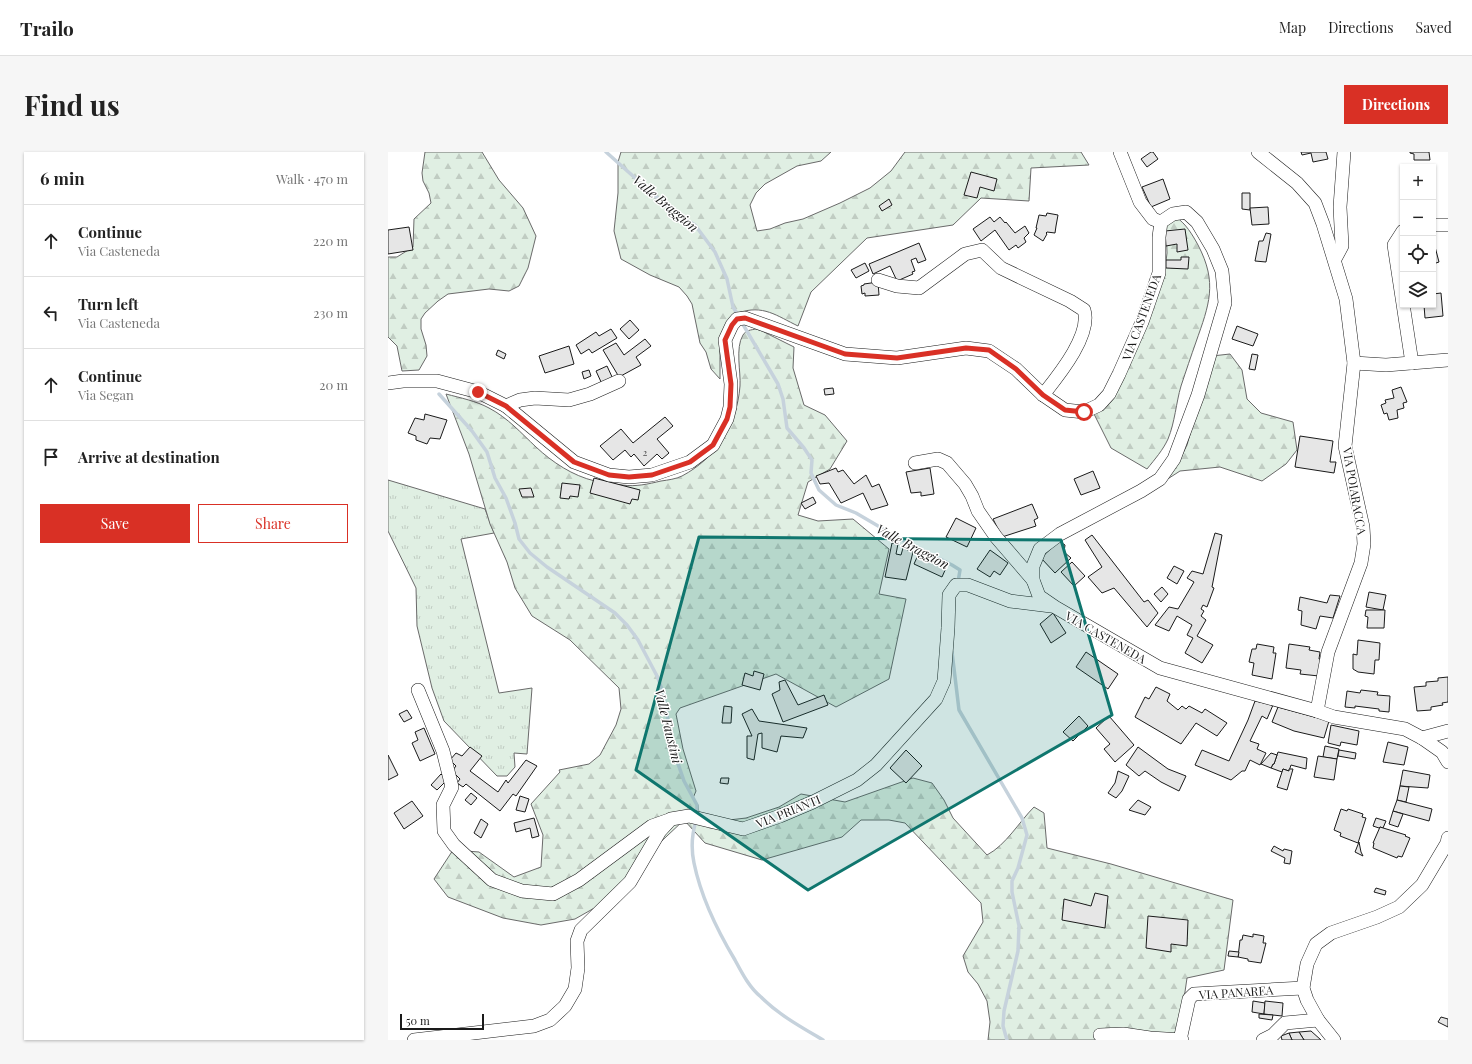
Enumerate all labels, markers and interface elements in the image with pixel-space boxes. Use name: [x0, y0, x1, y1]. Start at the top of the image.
text: Trailo: [20, 15, 74, 41]
text: Map: [1279, 18, 1306, 37]
text: Directions: [1328, 18, 1394, 37]
text: Saved: [1416, 18, 1452, 37]
button: Directions: [1344, 85, 1448, 124]
text: Find us: [24, 86, 120, 123]
map controls: [1400, 164, 1436, 308]
button: +: [1400, 164, 1436, 200]
text: 6 min: [40, 167, 85, 189]
text: Walk · 470 m: [276, 170, 348, 187]
water label: Valle Braggion: [630, 171, 702, 235]
button: −: [1400, 200, 1436, 236]
text: Continue: [78, 222, 142, 242]
icon: ahead: [40, 230, 62, 252]
text: 220 m: [313, 232, 348, 249]
button: locate: [1400, 236, 1436, 272]
text: Via Casteneda: [78, 242, 160, 259]
street label: VIA CASTENEDA: [1118, 271, 1164, 363]
button: layers: [1400, 272, 1436, 308]
text: Turn left: [78, 294, 139, 314]
icon: left: [40, 302, 62, 324]
text: 230 m: [313, 304, 348, 321]
text: Via Casteneda: [78, 314, 160, 331]
text: Continue: [78, 366, 142, 386]
icon: ahead: [40, 374, 62, 396]
text: 20 m: [319, 376, 348, 393]
route end: [469, 383, 487, 401]
text: Via Segan: [78, 386, 134, 403]
route start: [1075, 403, 1093, 421]
house number: 2: [643, 445, 648, 459]
street label: VIA POIARACCA: [1339, 445, 1371, 536]
icon: arrive: [40, 446, 62, 468]
text: Arrive at destination: [78, 447, 220, 467]
button: Save: [40, 504, 190, 543]
button: Share: [198, 504, 348, 543]
water label: Valle Braggion: [874, 520, 952, 572]
street label: VIA CASTENEDA: [1062, 607, 1150, 667]
water label: Valle Faustini: [652, 687, 687, 766]
street label: VIA PRIANTI: [752, 791, 823, 832]
street label: VIA PANAREA: [1197, 981, 1274, 1003]
scale bar: [400, 1012, 484, 1031]
text: 50 m: [406, 1013, 430, 1028]

